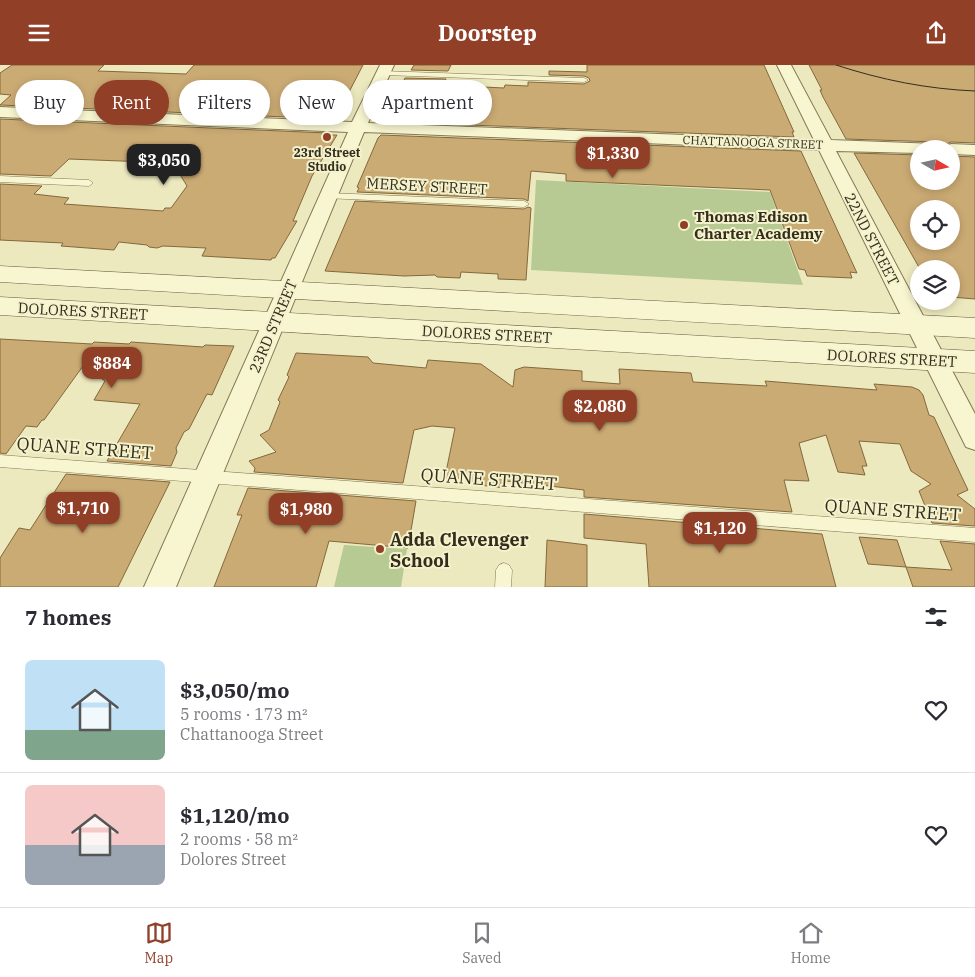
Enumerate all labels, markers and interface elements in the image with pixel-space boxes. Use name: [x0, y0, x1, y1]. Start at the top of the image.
text: Doorstep: [438, 18, 537, 47]
icon: menu: [25, 19, 53, 47]
icon: share: [922, 19, 950, 47]
chip: Buy: [15, 80, 84, 125]
chip: Rent: [94, 80, 169, 125]
chip: Filters: [179, 80, 270, 125]
chip: New: [280, 80, 353, 125]
chip: Apartment: [363, 80, 492, 125]
marker: 23rd Street Studio: [321, 131, 333, 143]
street label: CHATTANOOGA STREET: [682, 132, 824, 152]
pin: $1,330: [572, 137, 654, 179]
north arrow: [910, 140, 960, 190]
map controls: [910, 140, 960, 310]
pin: $3,050: [123, 143, 205, 186]
text: $1,330: [587, 143, 639, 163]
place label: 23rd Street Studio: [294, 145, 361, 174]
text: $3,050: [138, 150, 190, 170]
street label: MERSEY STREET: [366, 173, 488, 199]
street label: 22ND STREET: [841, 190, 904, 289]
button: locate: [910, 200, 960, 250]
place label: Thomas Edison Charter Academy: [694, 207, 823, 243]
marker: Thomas Edison Charter Academy: [678, 219, 690, 231]
button: layers: [910, 260, 960, 310]
street label: 23RD STREET: [245, 276, 301, 376]
street label: DOLORES STREET: [17, 298, 149, 324]
street label: DOLORES STREET: [421, 321, 553, 347]
street label: DOLORES STREET: [826, 345, 958, 371]
pin: $884: [82, 347, 142, 389]
text: $884: [93, 353, 131, 373]
pin: $2,080: [559, 389, 641, 432]
text: $2,080: [574, 396, 626, 416]
street label: QUANE STREET: [16, 432, 154, 464]
street label: QUANE STREET: [420, 463, 558, 495]
pin: $1,710: [42, 491, 124, 534]
pin: $1,980: [265, 493, 347, 535]
street label: QUANE STREET: [824, 494, 962, 526]
text: $1,710: [57, 498, 109, 518]
text: $1,980: [280, 499, 332, 519]
pin: $1,120: [679, 511, 761, 554]
text: $1,120: [694, 518, 746, 538]
place label: Adda Clevenger School: [390, 528, 529, 572]
marker: Adda Clevenger School: [374, 543, 386, 555]
text: 7 homes: [25, 603, 111, 631]
icon: filters: [922, 603, 950, 631]
text: $3,050/mo: [180, 676, 289, 704]
icon: home: [65, 680, 125, 740]
icon: heart: [922, 696, 950, 724]
text: 5 rooms · 173 m²: [180, 704, 308, 724]
text: Chattanooga Street: [180, 724, 323, 744]
text: $1,120/mo: [180, 801, 289, 829]
icon: home: [65, 805, 125, 865]
icon: heart: [922, 821, 950, 849]
text: 2 rooms · 58 m²: [180, 829, 298, 849]
text: Dolores Street: [180, 849, 286, 869]
tab: Map: [145, 919, 173, 967]
tab: Saved: [462, 919, 501, 967]
tab: Home: [791, 919, 830, 967]

